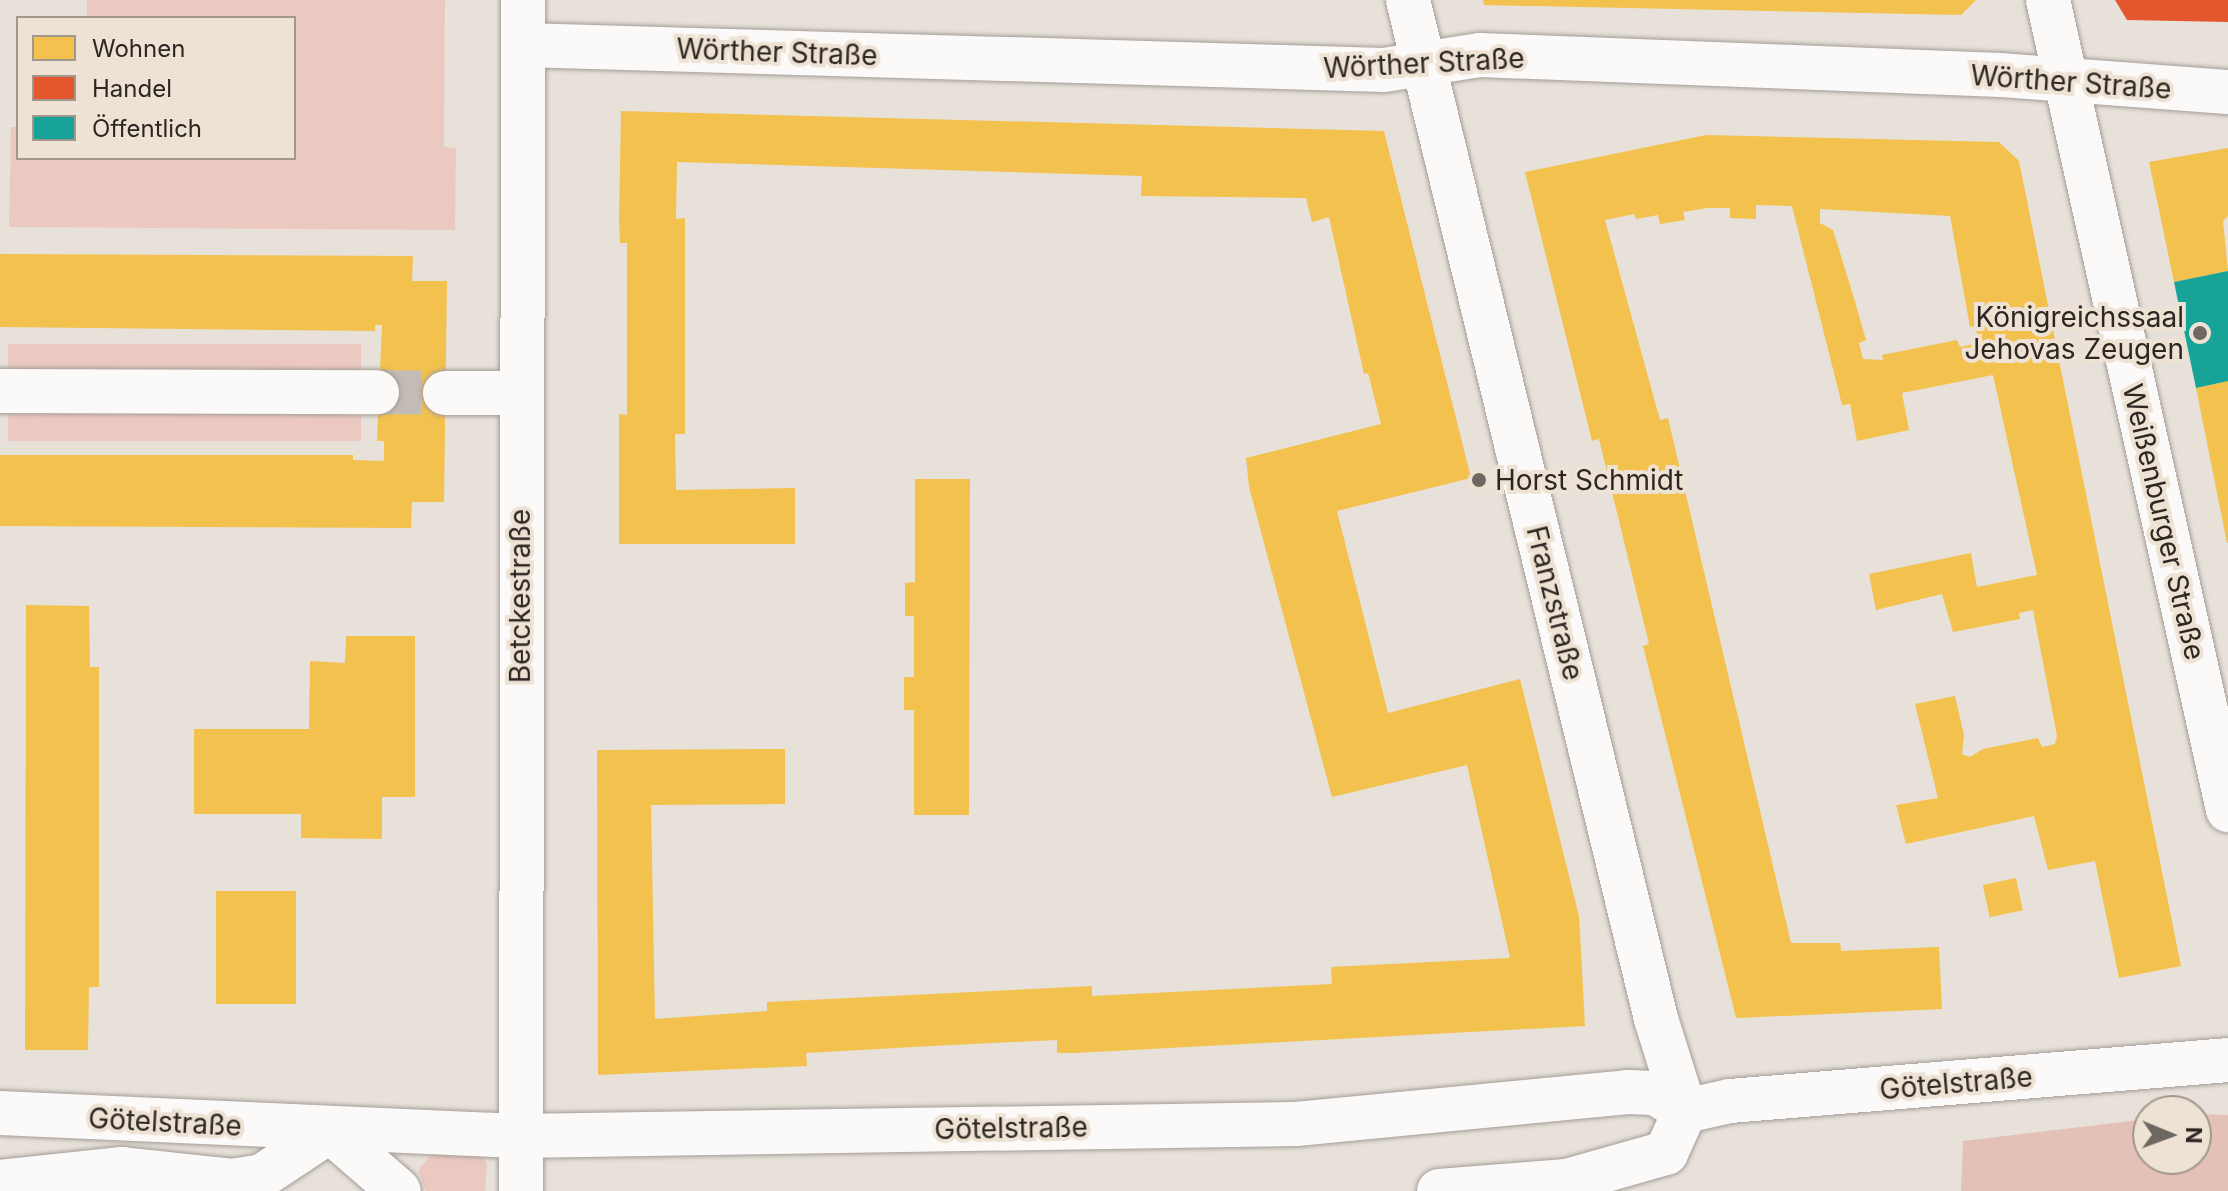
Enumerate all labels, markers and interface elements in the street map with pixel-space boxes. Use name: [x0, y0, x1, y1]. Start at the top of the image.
legend: [16, 16, 296, 160]
street label: Wörther Straße: [676, 32, 878, 72]
text: Wohnen: [92, 34, 185, 63]
street label: Wörther Straße: [1323, 41, 1525, 85]
street label: Wörther Straße: [1969, 58, 2173, 106]
text: Handel: [92, 74, 172, 103]
text: Öffentlich: [92, 114, 202, 143]
place label: Königreichssaal Jehovas Zeugen: [1964, 300, 2184, 366]
marker: Königreichssaal Jehovas Zeugen: [2191, 324, 2209, 342]
street label: Weißenburger Straße: [2116, 381, 2212, 663]
place label: Horst Schmidt: [1495, 463, 1683, 497]
marker: Horst Schmidt: [1470, 471, 1488, 489]
street label: Betckestraße: [503, 509, 537, 683]
street label: Franzstraße: [1520, 522, 1590, 684]
street label: Götelstraße: [1878, 1060, 2034, 1106]
north arrow: [2132, 1095, 2212, 1175]
street label: Götelstraße: [87, 1101, 243, 1143]
street label: Götelstraße: [934, 1110, 1088, 1146]
text: N: [2181, 1127, 2207, 1144]

